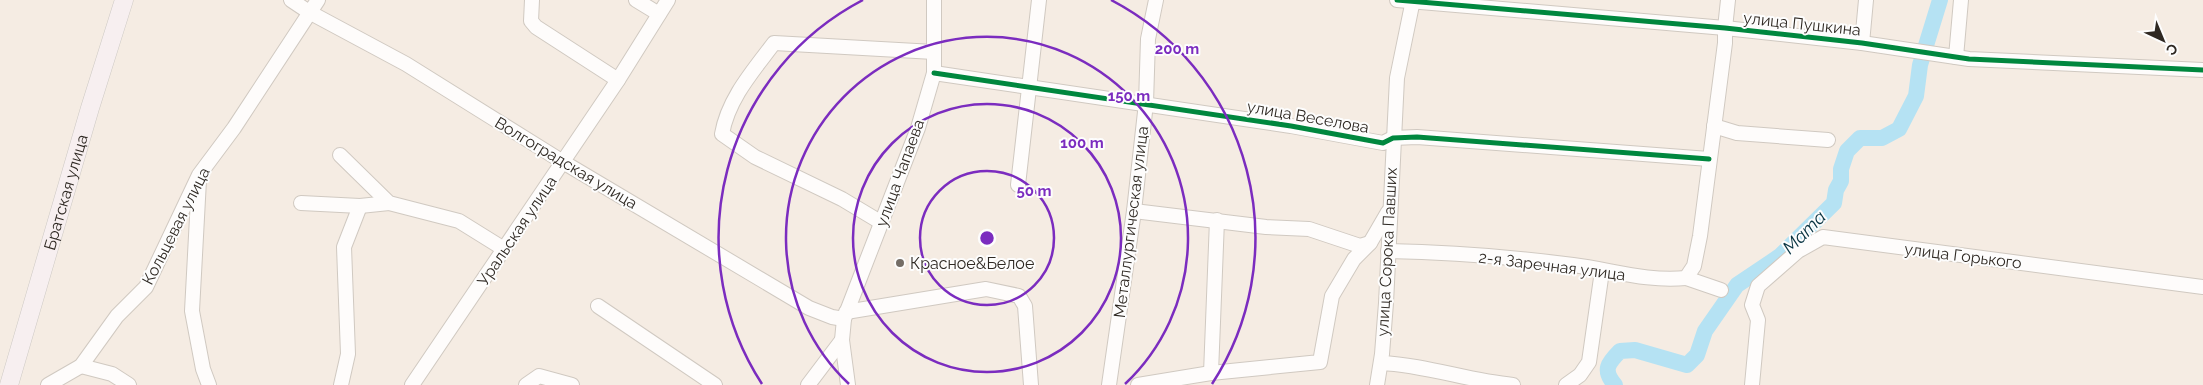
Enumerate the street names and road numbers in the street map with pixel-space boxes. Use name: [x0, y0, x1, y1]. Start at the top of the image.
street label: улица Пушкина: [1742, 8, 1862, 40]
street label: улица Веселова: [1246, 97, 1370, 137]
street label: Волгоградская улица: [491, 113, 641, 213]
street label: улица Чапаева: [872, 117, 928, 229]
street label: Металлургическая улица: [1110, 125, 1152, 319]
street label: Братская улица: [40, 132, 91, 252]
street label: Кольцевая улица: [138, 164, 214, 288]
street label: улица Сорока Павших: [1373, 167, 1401, 337]
street label: Уральская улица: [473, 172, 561, 290]
street label: улица Горького: [1903, 239, 2023, 273]
street label: 2-я Заречная улица: [1478, 248, 1626, 284]

